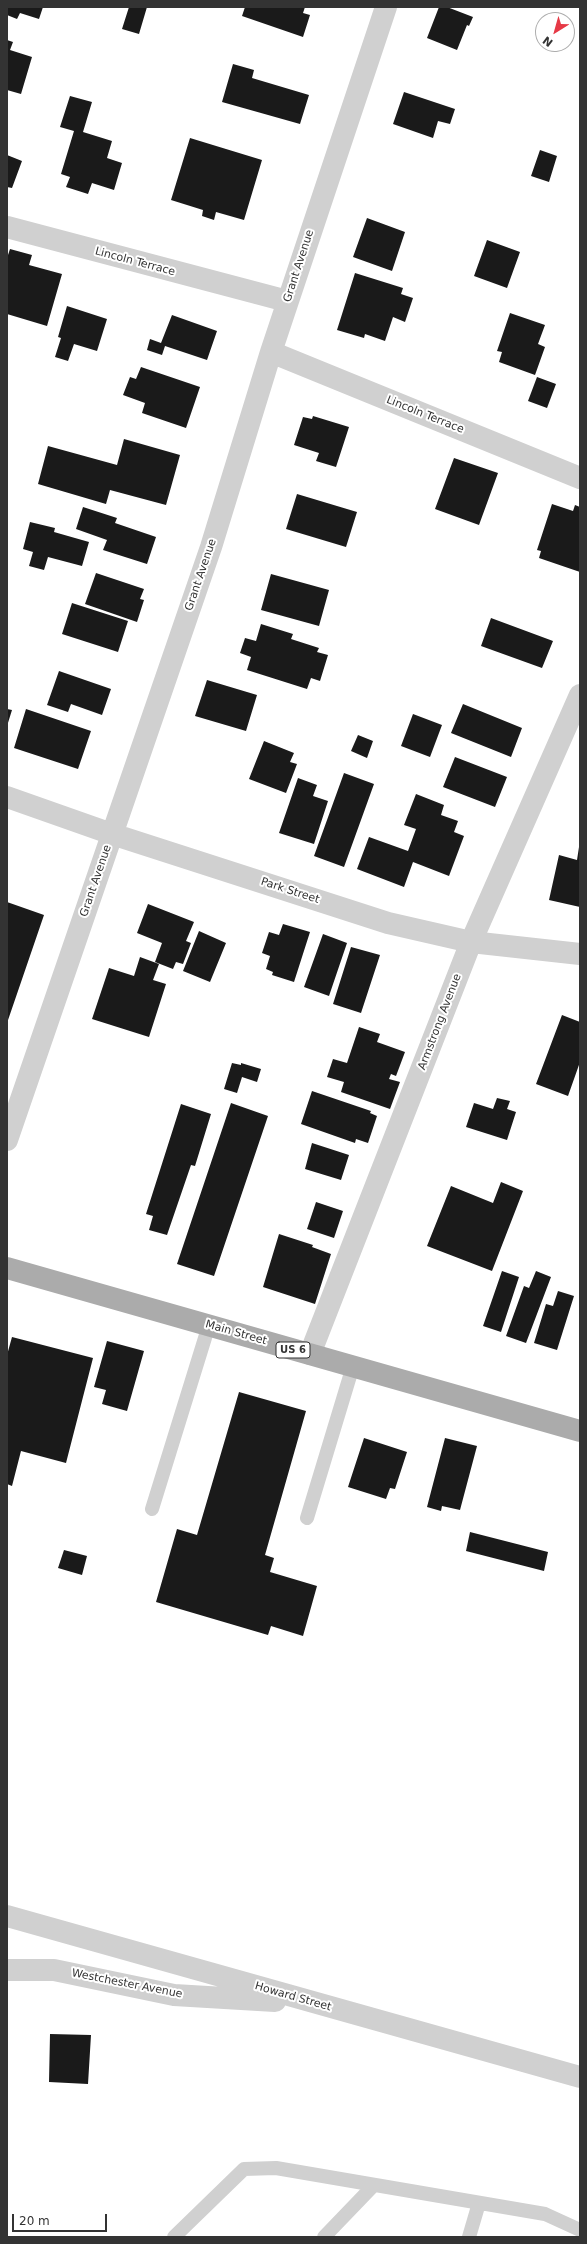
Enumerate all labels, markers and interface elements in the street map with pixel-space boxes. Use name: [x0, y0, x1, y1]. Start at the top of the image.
north arrow: [535, 12, 575, 52]
text: N: [540, 33, 556, 49]
street label: Grant Avenue: [281, 228, 317, 304]
street label: Lincoln Terrace: [93, 245, 177, 279]
street label: Lincoln Terrace: [384, 393, 466, 437]
street label: Grant Avenue: [182, 537, 220, 613]
street label: Grant Avenue: [77, 843, 115, 919]
street label: Park Street: [259, 875, 321, 907]
street label: Armstrong Avenue: [416, 972, 464, 1072]
street label: Main Street: [204, 1318, 268, 1348]
road number: US 6: [276, 1342, 310, 1358]
street label: Westchester Avenue: [71, 1967, 183, 2001]
street label: Howard Street: [253, 1980, 333, 2014]
scale bar: [14, 2206, 109, 2232]
text: 20 m: [19, 2214, 50, 2228]

